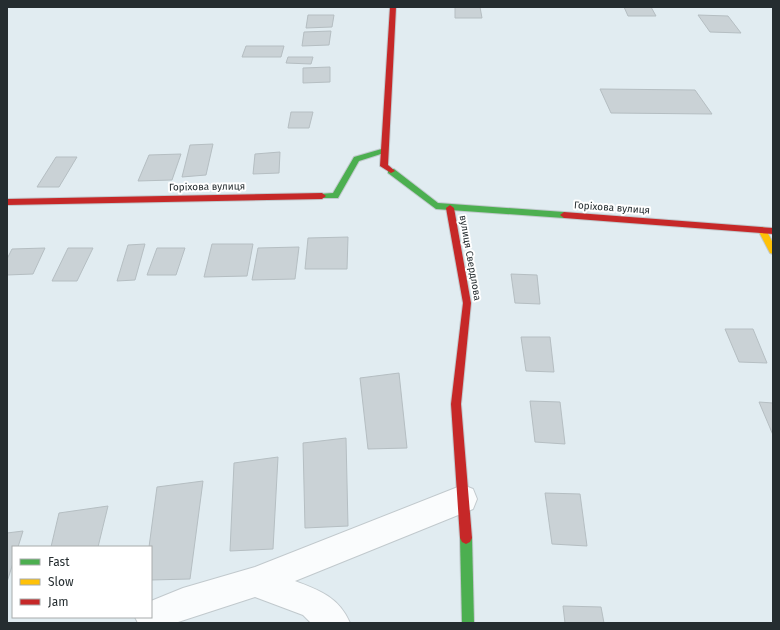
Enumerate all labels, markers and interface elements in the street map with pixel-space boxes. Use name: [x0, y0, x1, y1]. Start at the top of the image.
street label: Горіхова вулиця: [169, 179, 245, 194]
street label: Горіхова вулиця: [574, 198, 651, 217]
street label: вулиця Свердлова: [457, 214, 483, 302]
legend: [12, 546, 152, 618]
text: Fast: [48, 555, 70, 569]
text: Slow: [48, 575, 74, 589]
text: Jam: [48, 595, 68, 609]

